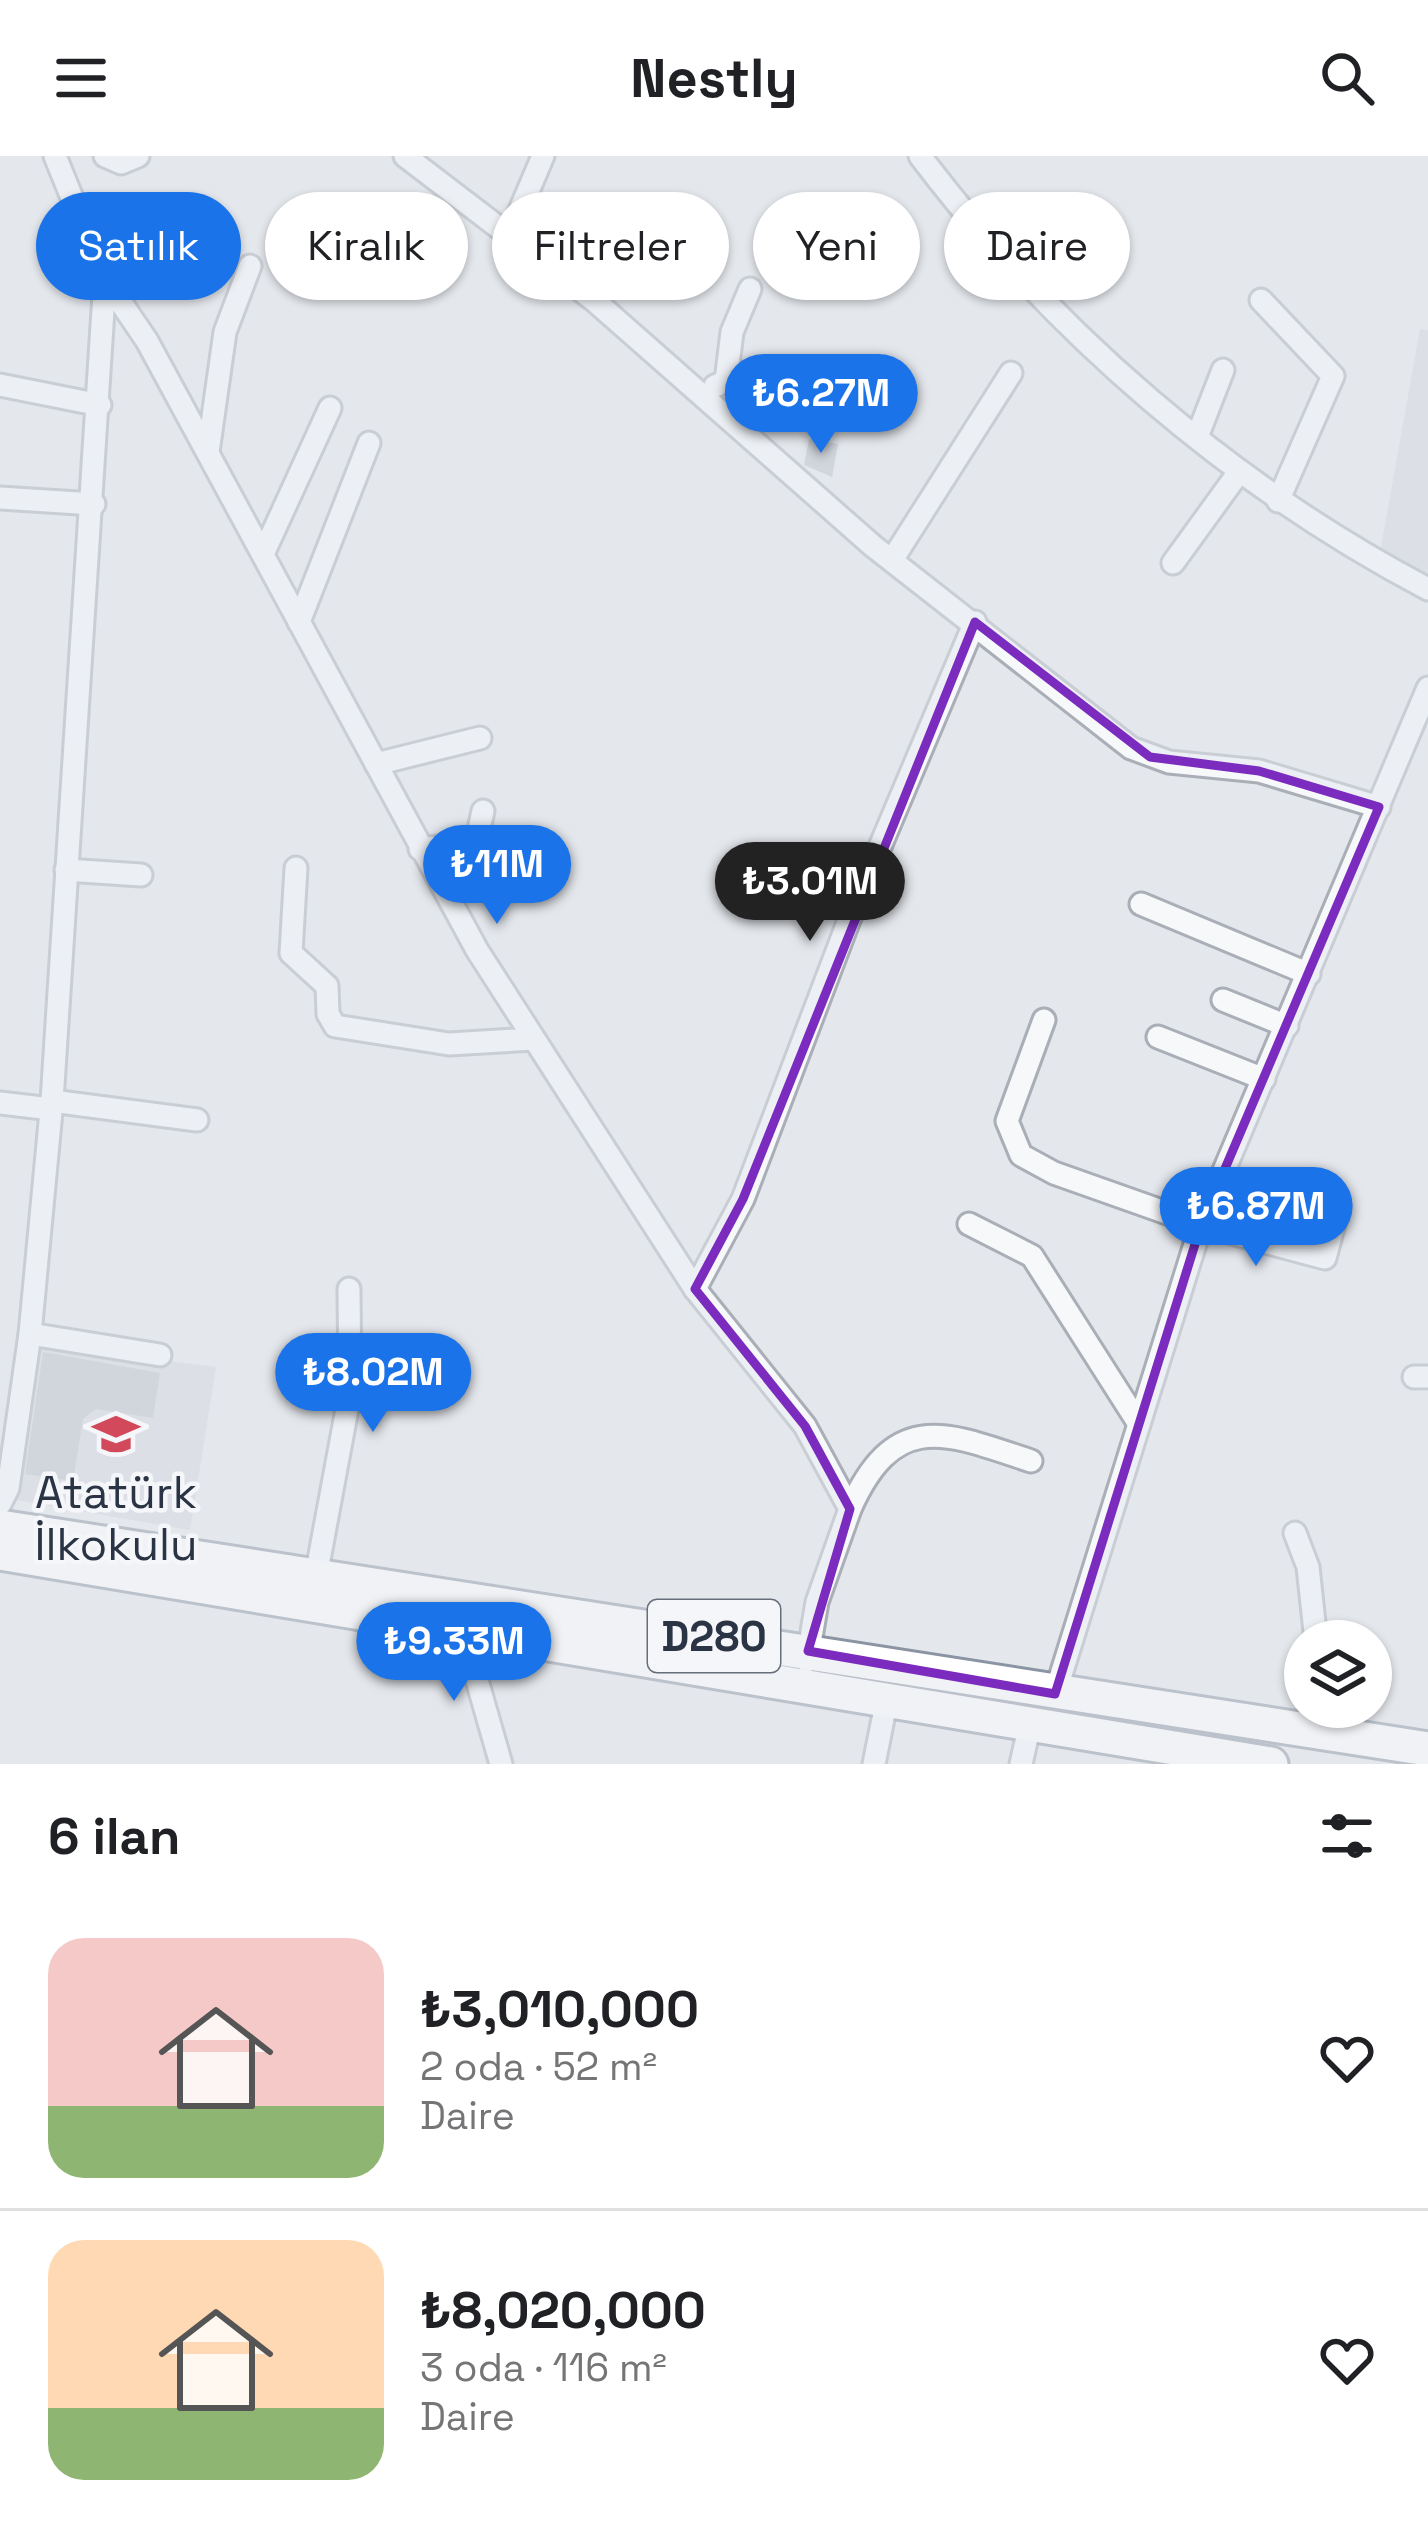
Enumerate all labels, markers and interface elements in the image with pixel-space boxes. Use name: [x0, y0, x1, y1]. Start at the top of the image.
text: Nestly: [630, 44, 798, 113]
icon: menu: [48, 45, 114, 111]
icon: search: [1314, 45, 1380, 111]
chip: Satılık: [36, 192, 241, 300]
chip: Kiralık: [265, 192, 468, 300]
chip: Filtreler: [492, 192, 729, 300]
chip: Yeni: [753, 192, 920, 300]
chip: Daire: [944, 192, 1130, 300]
pin: ₺6.27M: [723, 354, 919, 456]
text: ₺6.27M: [752, 368, 890, 417]
pin: ₺11M: [426, 825, 568, 927]
text: ₺11M: [450, 839, 544, 888]
pin: ₺3.01M: [712, 842, 908, 944]
text: ₺3.01M: [742, 856, 878, 905]
pin: ₺6.87M: [1158, 1167, 1354, 1269]
text: ₺6.87M: [1187, 1181, 1325, 1230]
pin: ₺8.02M: [275, 1333, 471, 1435]
text: ₺8.02M: [302, 1347, 444, 1396]
school or university icon: Atatürk İlkokulu: [91, 1409, 141, 1459]
place label: Atatürk İlkokulu: [34, 1464, 198, 1573]
road number: D280: [648, 1600, 780, 1672]
pin: ₺9.33M: [356, 1602, 552, 1704]
text: ₺9.33M: [383, 1616, 525, 1665]
map controls: [1284, 1620, 1392, 1728]
button: layers: [1284, 1620, 1392, 1728]
icon: filters: [1314, 1803, 1380, 1869]
text: 6 ilan: [48, 1804, 181, 1869]
text: ₺3,010,000: [420, 1977, 699, 2042]
icon: home: [144, 1986, 288, 2130]
icon: heart: [1314, 2025, 1380, 2091]
text: 2 oda · 52 m²: [420, 2042, 657, 2091]
text: Daire: [420, 2091, 515, 2140]
text: ₺8,020,000: [420, 2278, 706, 2343]
icon: home: [144, 2288, 288, 2432]
icon: heart: [1314, 2327, 1380, 2393]
text: 3 oda · 116 m²: [420, 2343, 667, 2392]
text: Daire: [420, 2392, 515, 2441]

